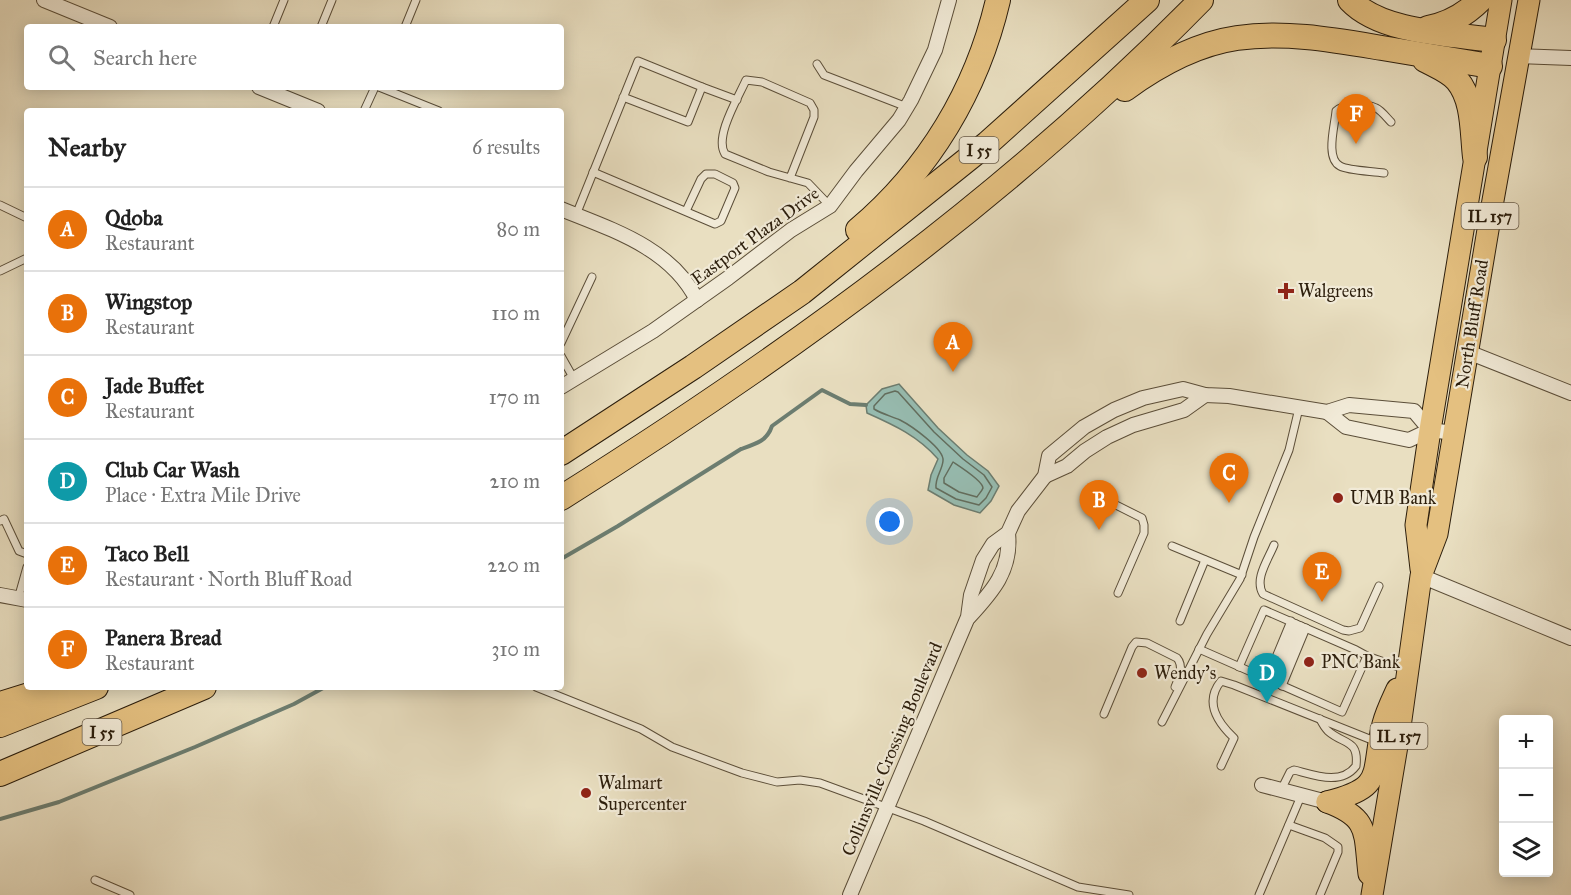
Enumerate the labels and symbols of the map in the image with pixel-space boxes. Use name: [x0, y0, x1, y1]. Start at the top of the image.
pin: F: [1336, 94, 1376, 144]
road number: I 55: [960, 137, 998, 163]
street label: Eastport Plaza Drive: [687, 182, 823, 290]
road number: IL 157: [1462, 203, 1518, 229]
street label: North Bluff Road: [1451, 258, 1493, 390]
place label: Walgreens: [1298, 280, 1373, 303]
marker: Walgreens: [1279, 284, 1293, 298]
pin: A: [934, 322, 972, 372]
pin: C: [1210, 454, 1248, 503]
pin: B: [1080, 480, 1118, 530]
place label: UMB Bank: [1350, 487, 1437, 509]
marker: UMB Bank: [1331, 491, 1345, 505]
your location: [875, 507, 904, 536]
pin: E: [1302, 552, 1342, 602]
street label: Collinsville Crossing Boulevard: [837, 639, 948, 860]
place label: PNC Bank: [1321, 651, 1401, 673]
pin: D: [1248, 654, 1286, 703]
marker: PNC Bank: [1302, 655, 1316, 669]
place label: Wendy's: [1154, 662, 1216, 684]
marker: Wendy's: [1135, 666, 1149, 680]
road number: I 55: [82, 719, 122, 745]
road number: IL 157: [1370, 723, 1428, 749]
place label: Walmart Supercenter: [598, 772, 687, 815]
marker: Walmart Supercenter: [579, 786, 593, 800]

